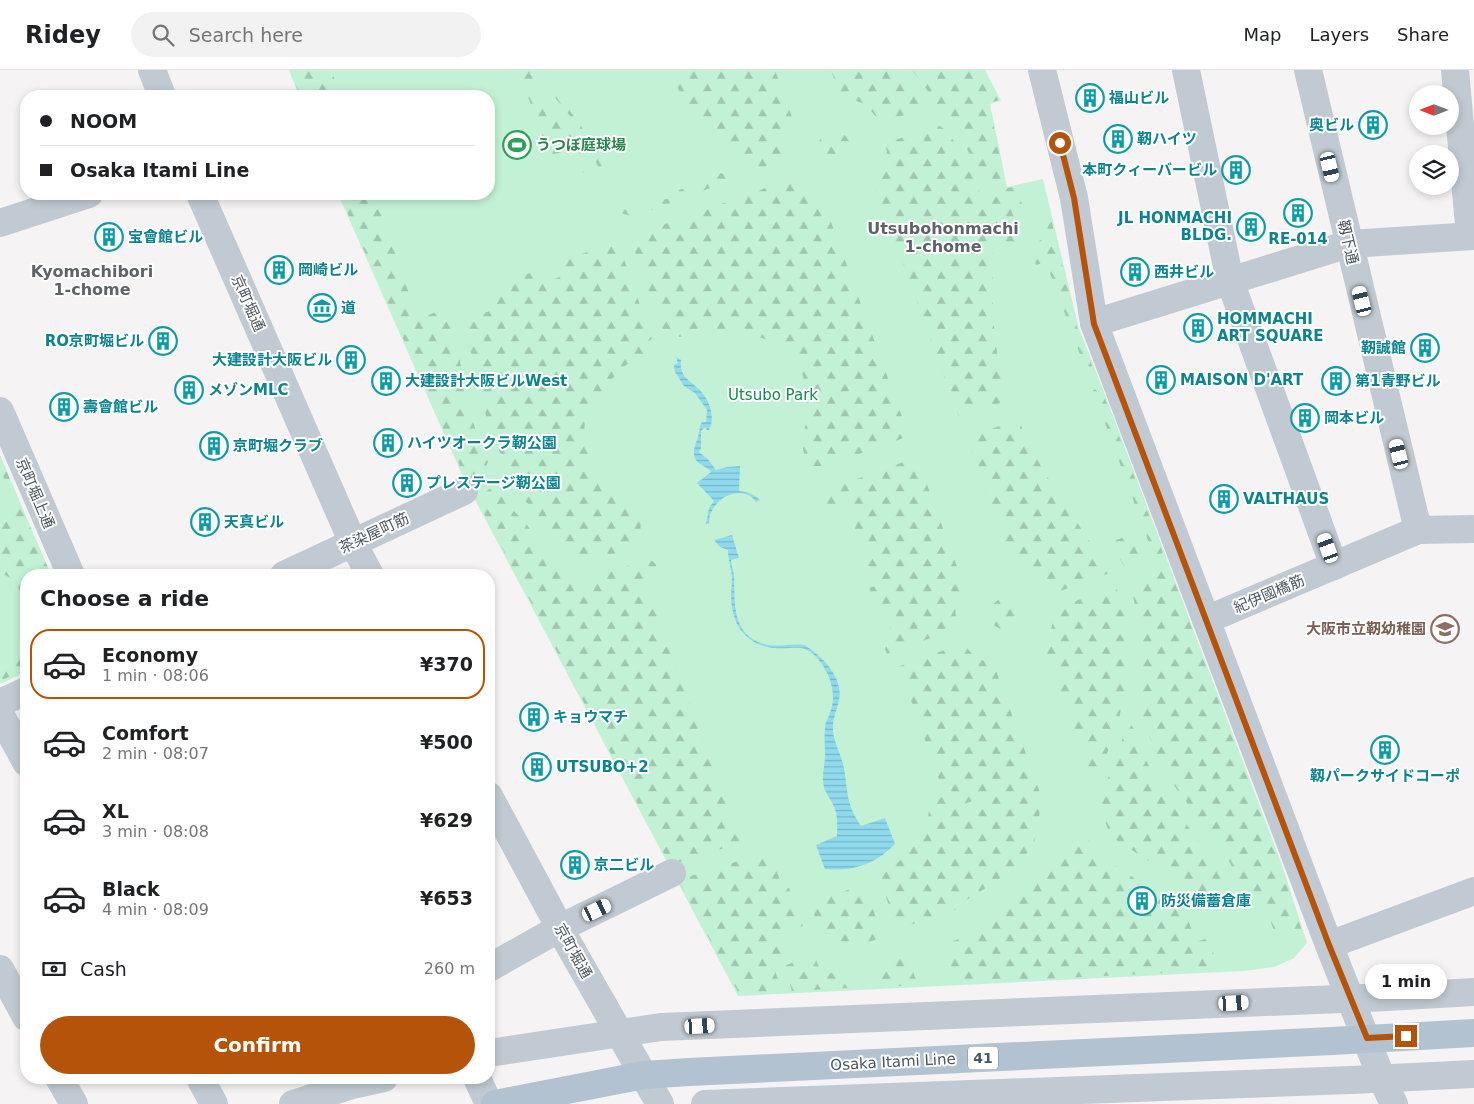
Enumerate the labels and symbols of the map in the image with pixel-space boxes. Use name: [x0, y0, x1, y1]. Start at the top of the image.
building icon: 福山ビル: [1075, 83, 1105, 113]
north arrow: [1409, 85, 1459, 135]
place label: 福山ビル: [1108, 89, 1169, 107]
building icon: 奥ビル: [1358, 110, 1388, 140]
place label: 奥ビル: [1309, 116, 1354, 134]
building icon: 靭ハイツ: [1103, 124, 1133, 154]
sports icon: うつぼ庭球場: [502, 130, 532, 160]
place label: 靭ハイツ: [1137, 130, 1197, 148]
route start: [1049, 132, 1071, 154]
place label: うつぼ庭球場: [536, 136, 626, 154]
car: [1319, 151, 1340, 183]
building icon: 本町クィーバービル: [1221, 155, 1251, 185]
place label: 本町クィーバービル: [1082, 161, 1217, 179]
building icon: RE-014: [1283, 198, 1313, 228]
place label: JL HONMACHI BLDG.: [1117, 209, 1232, 244]
building icon: JL HONMACHI BLDG.: [1236, 212, 1266, 242]
street label: 靱下通: [1334, 218, 1362, 266]
district label: Utsubohonmachi 1-chome: [867, 219, 1019, 256]
building icon: 宝會館ビル: [94, 222, 124, 252]
place label: 宝會館ビル: [128, 228, 203, 246]
place label: RE-014: [1268, 230, 1328, 248]
building icon: 岡崎ビル: [264, 255, 294, 285]
building icon: 西井ビル: [1120, 257, 1150, 287]
place label: 岡崎ビル: [298, 261, 358, 279]
district label: Kyomachibori 1-chome: [31, 262, 153, 299]
place label: 西井ビル: [1154, 263, 1214, 281]
street label: 京町堀通: [228, 272, 268, 334]
car: [1351, 285, 1372, 317]
museum icon: 道: [307, 293, 337, 323]
place label: 道: [341, 299, 356, 317]
place label: HOMMACHI ART SQUARE: [1217, 310, 1324, 345]
building icon: HOMMACHI ART SQUARE: [1183, 313, 1213, 343]
building icon: RO京町堀ビル: [148, 326, 178, 356]
place label: RO京町堀ビル: [45, 332, 144, 350]
building icon: 靭誠館: [1410, 333, 1440, 363]
place label: 靭誠館: [1361, 339, 1406, 357]
building icon: 大建設計大阪ビル: [336, 345, 366, 375]
place label: 大建設計大阪ビル: [212, 351, 332, 369]
building icon: MAISON D'ART: [1146, 365, 1176, 395]
building icon: 大建設計大阪ビルWest: [371, 366, 401, 396]
building icon: 第1青野ビル: [1321, 366, 1351, 396]
place label: MAISON D'ART: [1180, 371, 1304, 389]
place label: 大建設計大阪ビルWest: [405, 372, 567, 390]
place label: 第1青野ビル: [1355, 372, 1440, 390]
building icon: メゾンMLC: [174, 375, 204, 405]
place label: メゾンMLC: [208, 381, 289, 399]
park label: Utsubo Park: [728, 386, 818, 404]
building icon: 壽會館ビル: [49, 392, 79, 422]
place label: 壽會館ビル: [83, 398, 158, 416]
building icon: 岡本ビル: [1290, 403, 1320, 433]
place label: 岡本ビル: [1324, 409, 1384, 427]
building icon: ハイツオークラ靭公園: [373, 428, 403, 458]
building icon: 京町堀クラブ: [199, 431, 229, 461]
place label: ハイツオークラ靭公園: [407, 434, 557, 452]
place label: 京町堀クラブ: [233, 437, 323, 455]
car: [1388, 438, 1409, 470]
street label: 京町堀上通: [12, 455, 58, 531]
building icon: プレステージ靭公園: [392, 468, 422, 498]
place label: プレステージ靭公園: [426, 474, 561, 492]
building icon: VALTHAUS: [1209, 484, 1239, 514]
place label: VALTHAUS: [1243, 490, 1329, 508]
building icon: 天真ビル: [190, 507, 220, 537]
street label: 茶染屋町筋: [336, 509, 412, 557]
place label: 天真ビル: [224, 513, 284, 531]
car: [1315, 531, 1340, 565]
street label: 紀伊國橋筋: [1231, 571, 1307, 617]
school or university icon: 大阪市立靭幼稚園: [1430, 614, 1460, 644]
place label: 大阪市立靭幼稚園: [1306, 620, 1426, 638]
building icon: キョウマチ: [519, 702, 549, 732]
place label: キョウマチ: [553, 708, 628, 726]
building icon: 靱パークサイドコーポ: [1370, 735, 1400, 765]
building icon: UTSUBO+2: [522, 752, 552, 782]
place label: UTSUBO+2: [556, 758, 649, 776]
place label: 靱パークサイドコーポ: [1310, 767, 1460, 785]
building icon: 京二ビル: [560, 850, 590, 880]
place label: 京二ビル: [594, 856, 654, 874]
building icon: 防災備蓄倉庫: [1127, 886, 1157, 916]
place label: 防災備蓄倉庫: [1161, 892, 1251, 910]
car: [580, 897, 613, 923]
street label: 京町堀通: [551, 920, 595, 982]
callout: 1 min: [1365, 964, 1447, 998]
car: [1218, 995, 1249, 1011]
car: [684, 1018, 715, 1034]
route end: [1395, 1025, 1417, 1047]
road number: 41: [968, 1046, 998, 1070]
street label: Osaka Itami Line: [830, 1050, 956, 1074]

